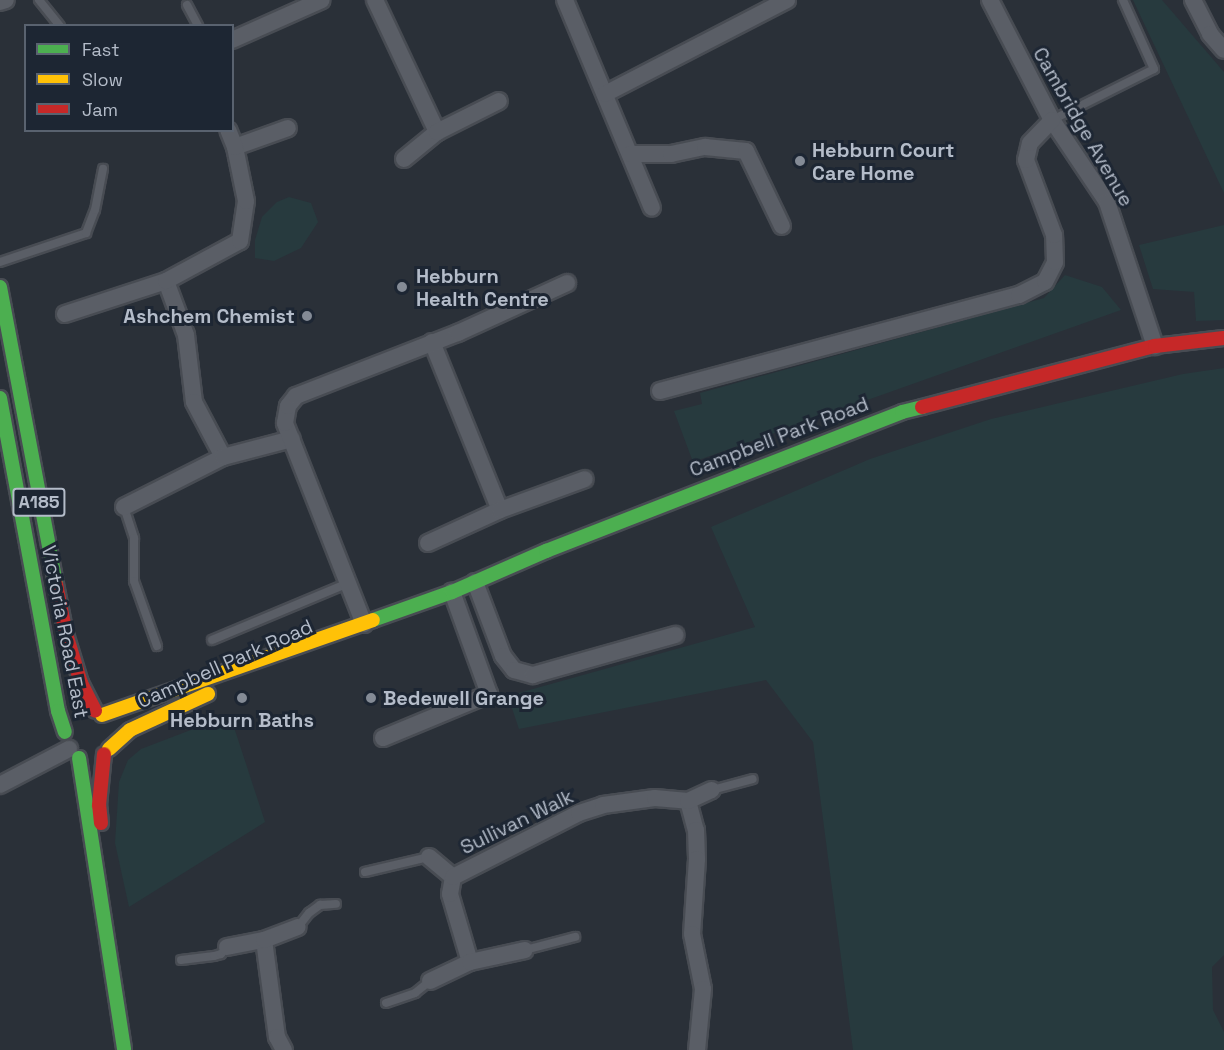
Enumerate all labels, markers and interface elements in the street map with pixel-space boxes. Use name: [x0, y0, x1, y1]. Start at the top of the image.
legend: [24, 24, 234, 132]
text: Fast: [82, 38, 119, 61]
street label: Cambridge Avenue: [1028, 43, 1138, 211]
text: Slow: [82, 68, 123, 91]
text: Jam: [82, 98, 118, 121]
place label: Hebburn Court Care Home: [812, 138, 954, 185]
marker: Hebburn Court Care Home: [793, 154, 807, 168]
place label: Hebburn Health Centre: [416, 264, 549, 311]
marker: Hebburn Health Centre: [393, 278, 411, 296]
place label: Ashchem Chemist: [123, 304, 295, 328]
marker: Ashchem Chemist: [300, 309, 314, 323]
street label: Campbell Park Road: [686, 392, 872, 482]
road number: A185: [12, 487, 66, 517]
street label: Victoria Road East: [36, 544, 94, 720]
street label: Campbell Park Road: [133, 614, 317, 714]
place label: Bedewell Grange: [383, 686, 544, 710]
marker: Hebburn Baths: [235, 691, 249, 705]
marker: Bedewell Grange: [364, 691, 378, 705]
place label: Hebburn Baths: [170, 708, 314, 732]
street label: Sullivan Walk: [456, 784, 578, 860]

